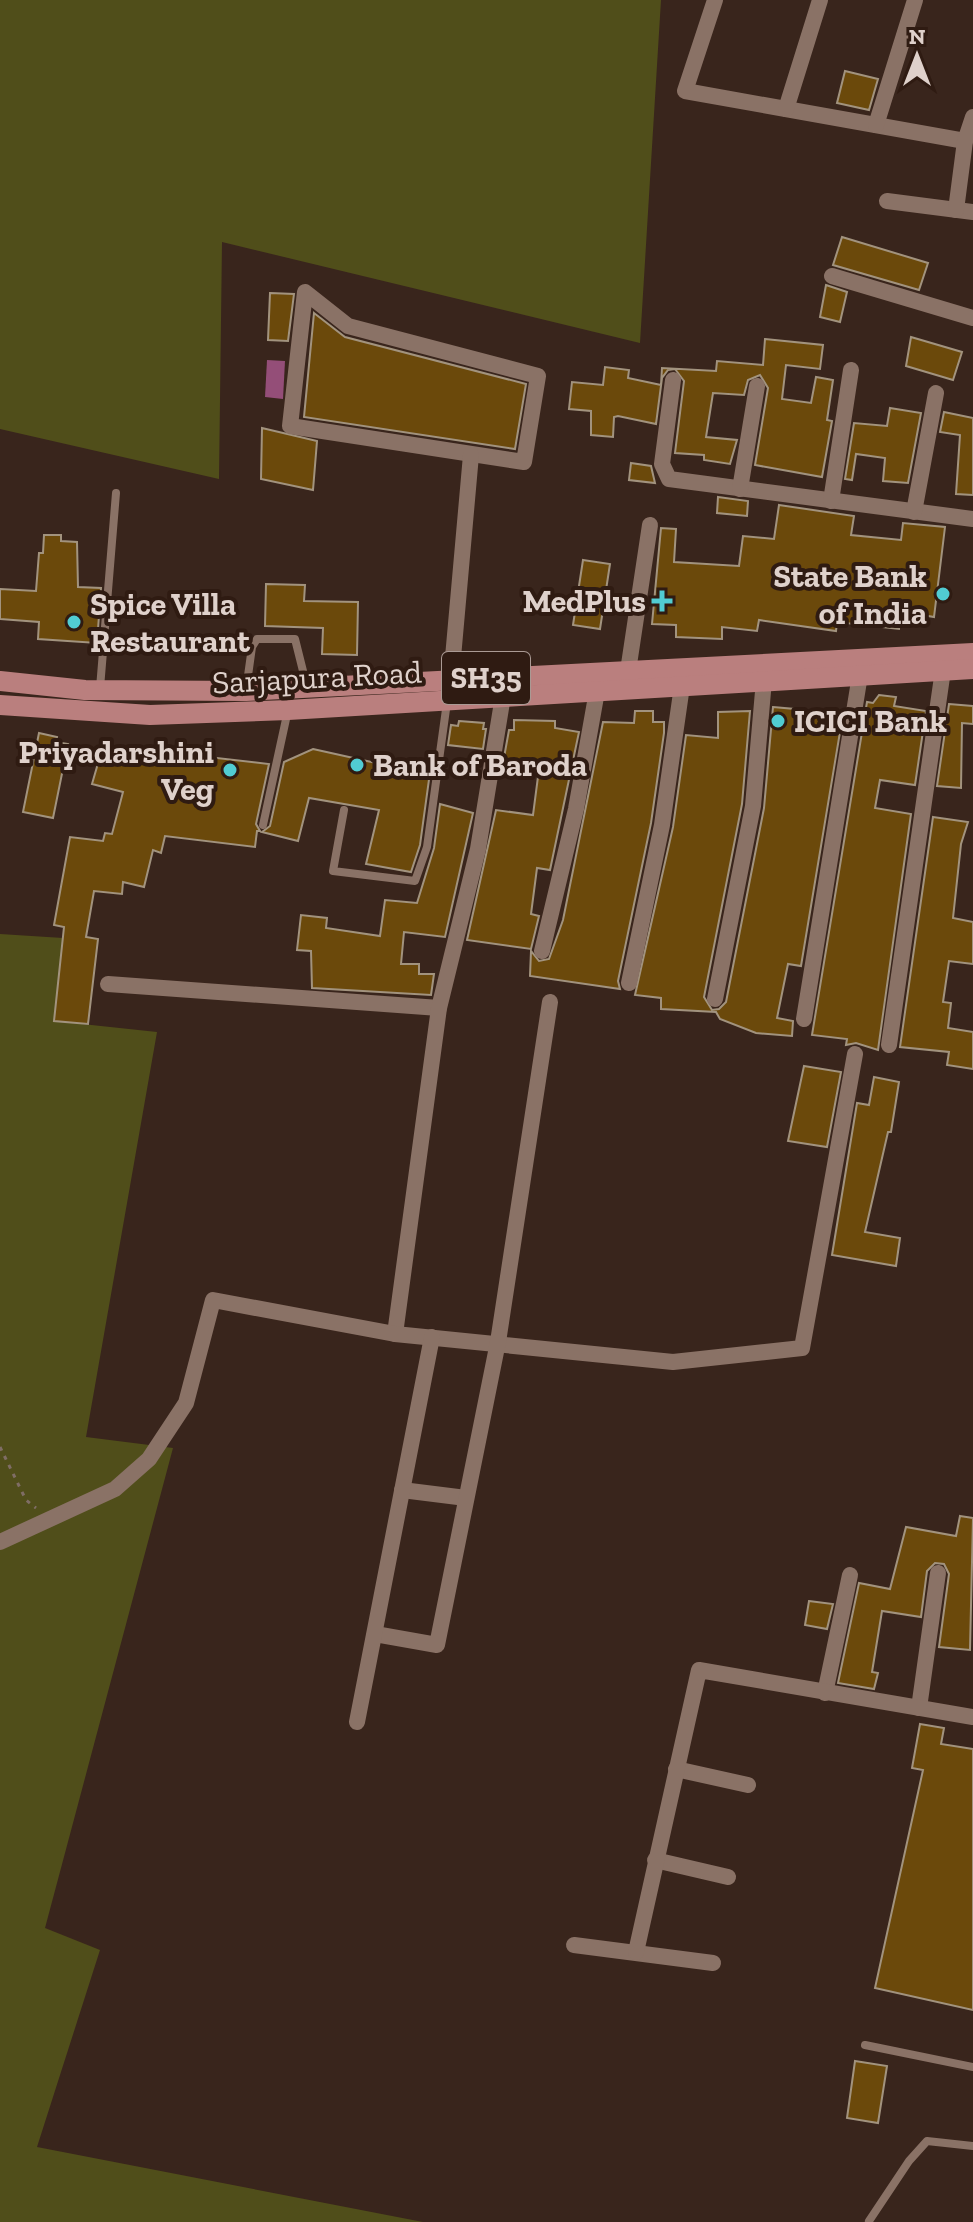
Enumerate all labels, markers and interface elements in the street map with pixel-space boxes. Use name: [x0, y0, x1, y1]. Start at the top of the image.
north arrow: [877, 16, 957, 96]
text: N: [909, 23, 926, 50]
place label: State Bank of India: [773, 557, 927, 632]
place label: MedPlus: [522, 582, 646, 620]
place label: Spice Villa Restaurant: [90, 585, 250, 660]
marker: State Bank of India: [934, 585, 952, 603]
marker: MedPlus: [653, 592, 671, 610]
marker: Spice Villa Restaurant: [65, 613, 83, 631]
road number: SH35: [442, 652, 530, 704]
street label: Sarjapura Road: [211, 653, 423, 701]
place label: ICICI Bank: [794, 702, 947, 740]
marker: ICICI Bank: [769, 712, 787, 730]
place label: Priyadarshini Veg: [19, 733, 214, 808]
place label: Bank of Baroda: [373, 746, 587, 784]
marker: Bank of Baroda: [348, 756, 366, 774]
marker: Priyadarshini Veg: [221, 761, 239, 779]

